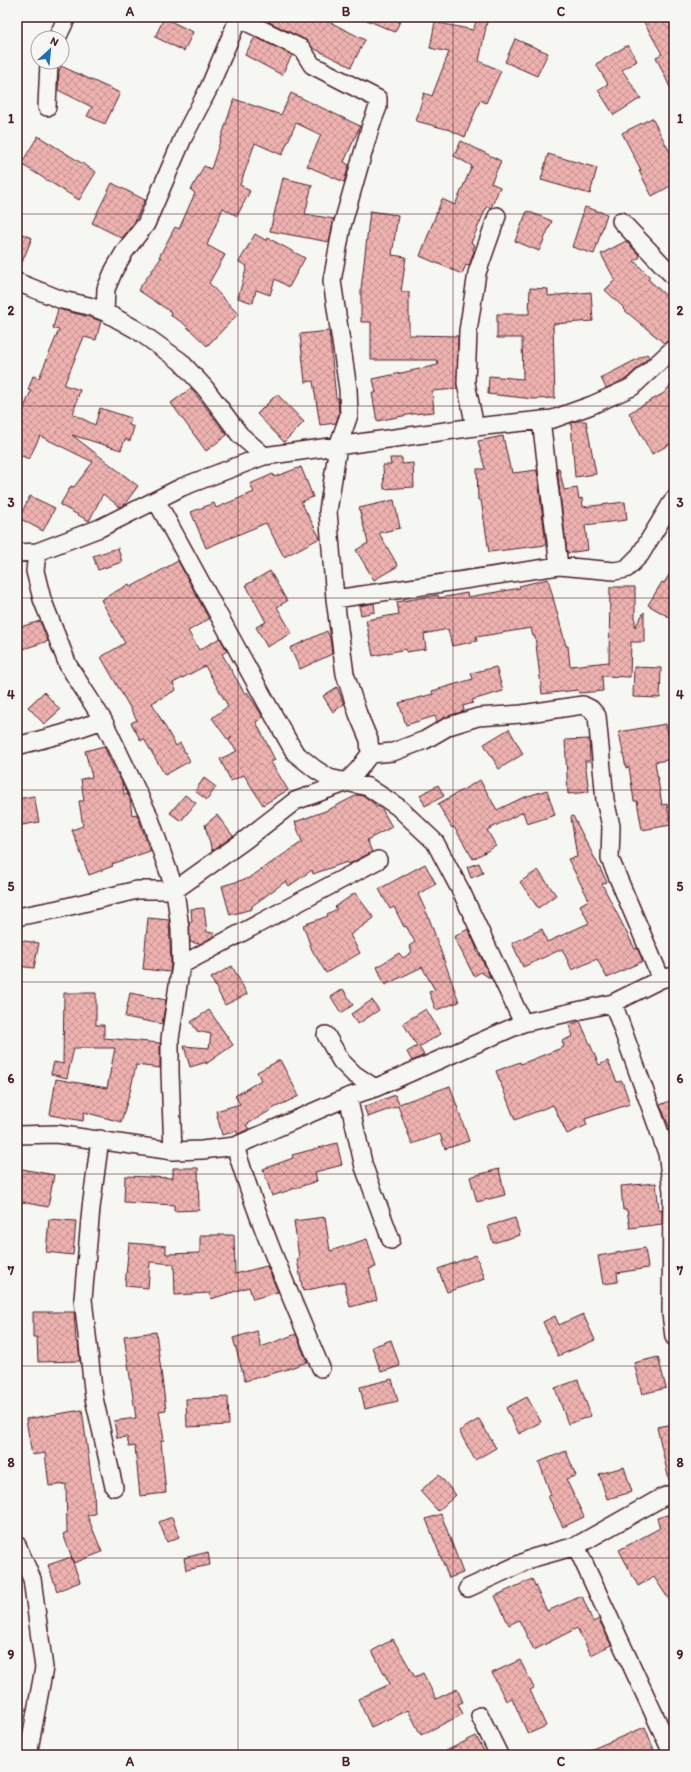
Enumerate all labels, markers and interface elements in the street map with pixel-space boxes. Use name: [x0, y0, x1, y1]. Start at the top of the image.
text: A: [125, 4, 135, 19]
text: B: [342, 4, 351, 19]
text: C: [557, 4, 566, 19]
north arrow: [30, 30, 70, 70]
text: N: [48, 34, 61, 49]
text: 1: [8, 111, 14, 126]
text: 1: [677, 111, 683, 126]
text: 2: [8, 303, 15, 318]
text: 2: [677, 303, 684, 318]
text: 3: [7, 495, 15, 510]
text: 3: [676, 495, 684, 510]
text: 4: [7, 687, 15, 702]
text: 4: [676, 687, 684, 702]
text: 5: [8, 879, 15, 894]
text: 5: [677, 879, 684, 894]
text: 6: [8, 1071, 15, 1086]
text: 6: [677, 1071, 684, 1086]
text: 7: [7, 1263, 15, 1278]
text: 7: [676, 1263, 684, 1278]
text: 8: [7, 1455, 15, 1470]
text: 8: [676, 1455, 684, 1470]
text: 9: [8, 1647, 15, 1662]
text: 9: [677, 1647, 684, 1662]
text: A: [125, 1754, 135, 1769]
text: B: [342, 1754, 351, 1769]
text: C: [557, 1754, 566, 1769]

